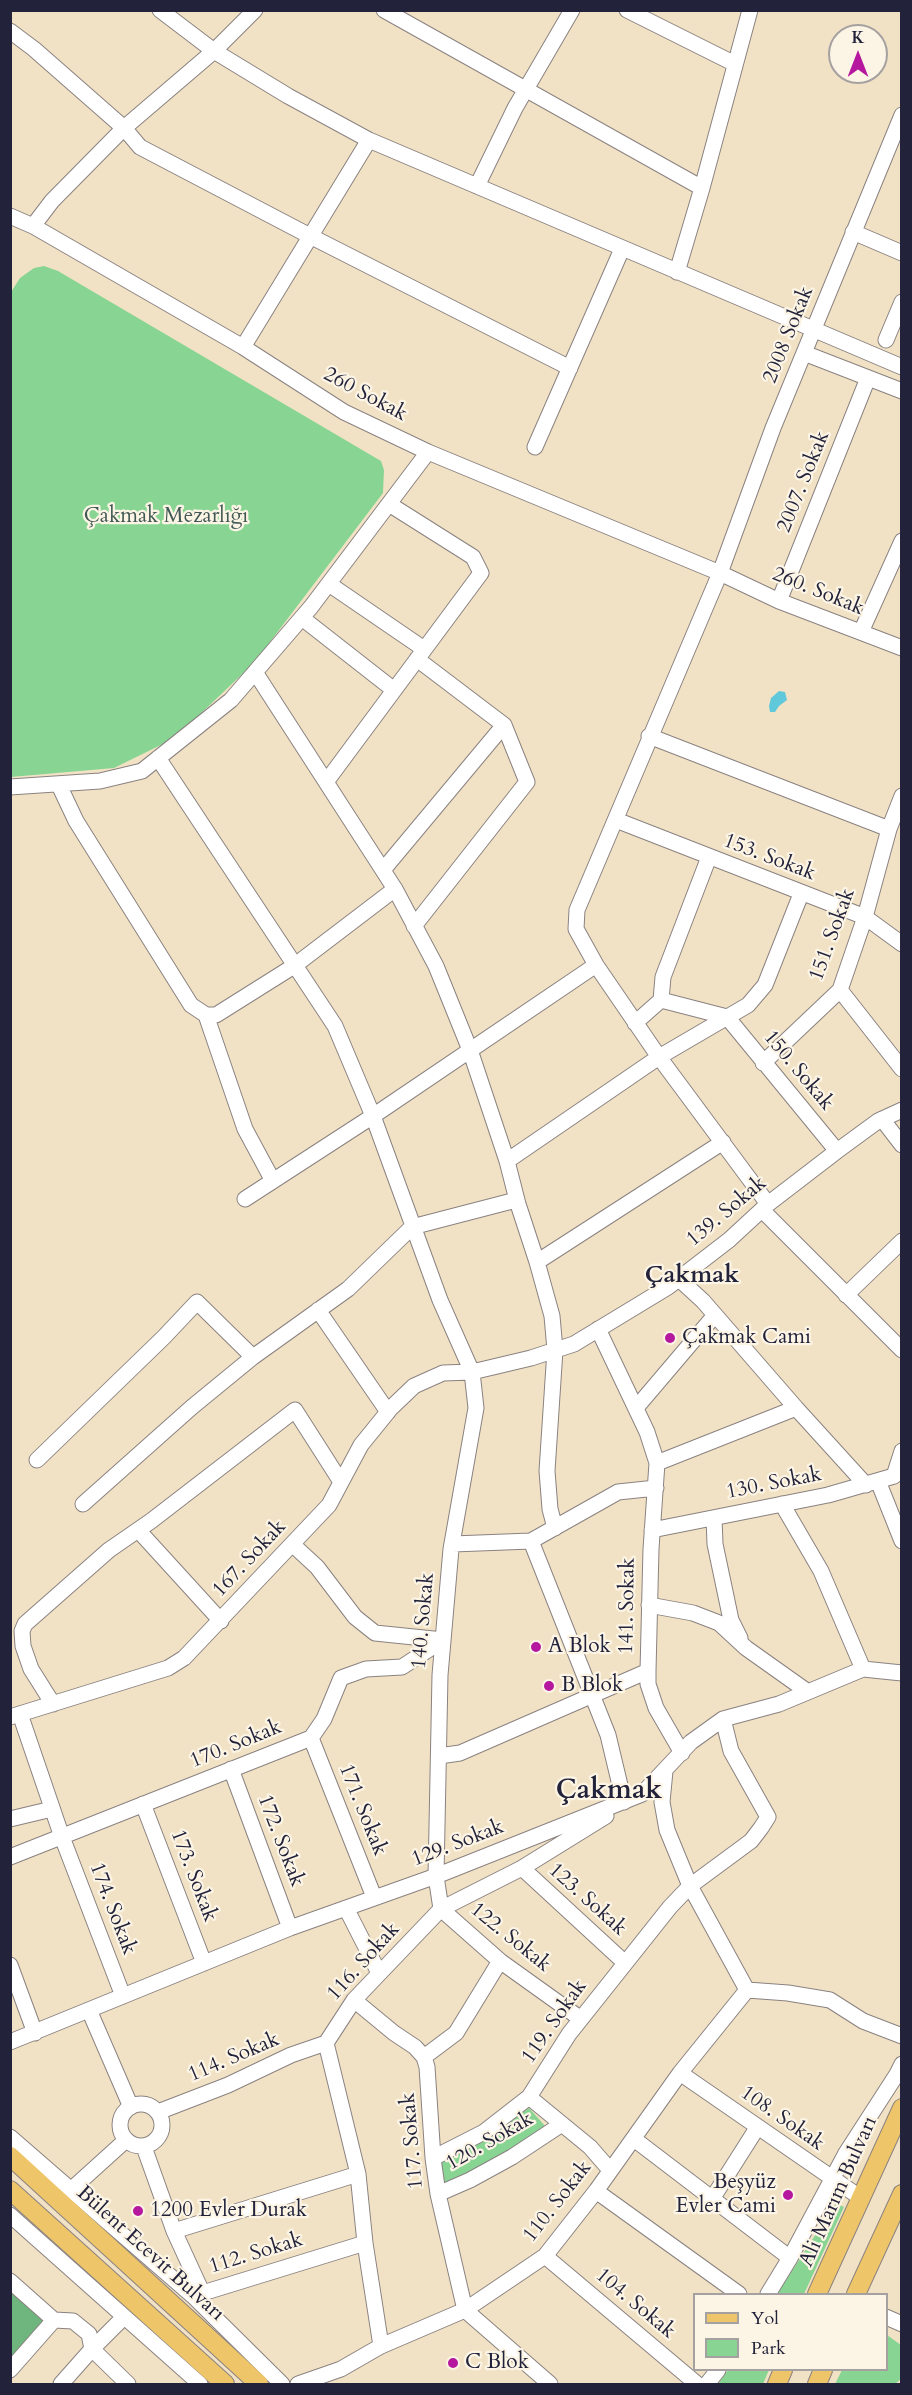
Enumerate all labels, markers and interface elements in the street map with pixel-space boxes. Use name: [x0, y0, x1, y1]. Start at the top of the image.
north arrow: [828, 24, 888, 84]
text: K: [852, 27, 864, 49]
street label: 2008 Sokak: [758, 283, 820, 387]
street label: 260 Sokak: [319, 362, 411, 428]
street label: 2007. Sokak: [772, 427, 836, 537]
park label: Çakmak Mezarlığı: [84, 504, 248, 530]
street label: 260. Sokak: [768, 562, 868, 622]
street label: 153. Sokak: [719, 829, 819, 887]
street label: 151. Sokak: [805, 885, 861, 985]
street label: 150. Sokak: [757, 1026, 839, 1116]
street label: 139. Sokak: [682, 1171, 772, 1253]
district label: Çakmak: [645, 1262, 739, 1290]
place label: Çakmak Cami: [682, 1325, 811, 1351]
marker: Çakmak Cami: [663, 1331, 677, 1345]
street label: 130. Sokak: [724, 1462, 824, 1506]
street label: 167. Sokak: [208, 1515, 292, 1603]
street label: 141. Sokak: [615, 1557, 641, 1655]
street label: 140. Sokak: [407, 1572, 441, 1670]
place label: A Blok: [548, 1634, 611, 1660]
marker: A Blok: [529, 1640, 543, 1654]
place label: B Blok: [561, 1673, 623, 1699]
marker: B Blok: [542, 1679, 556, 1693]
street label: 170. Sokak: [186, 1715, 286, 1775]
street label: 171. Sokak: [332, 1760, 392, 1860]
district label: Çakmak: [556, 1776, 662, 1808]
street label: 172. Sokak: [251, 1791, 309, 1891]
street label: 129. Sokak: [408, 1815, 508, 1873]
street label: 173. Sokak: [164, 1826, 222, 1926]
street label: 123. Sokak: [543, 1858, 631, 1942]
street label: 174. Sokak: [83, 1859, 141, 1959]
street label: 122. Sokak: [465, 1898, 555, 1978]
street label: 116. Sokak: [322, 1918, 406, 2006]
street label: 119. Sokak: [517, 1975, 593, 2069]
street label: 114. Sokak: [185, 2028, 283, 2088]
street label: 108. Sokak: [735, 2081, 829, 2157]
street label: 117. Sokak: [396, 2092, 430, 2190]
street label: 120. Sokak: [442, 2107, 538, 2177]
street label: Ali Marım Bulvarı: [795, 2113, 883, 2271]
street label: 110. Sokak: [518, 2156, 598, 2248]
place label: Beşyüz Evler Cami: [675, 2170, 776, 2220]
street label: Bülent Ecevit Bulvarı: [71, 2181, 229, 2327]
marker: Beşyüz Evler Cami: [781, 2188, 795, 2202]
place label: 1200 Evler Durak: [150, 2198, 307, 2224]
marker: 1200 Evler Durak: [131, 2204, 145, 2218]
street label: 112. Sokak: [206, 2228, 306, 2280]
street label: 104. Sokak: [590, 2263, 680, 2345]
legend: [693, 2293, 888, 2371]
text: Yol: [751, 2306, 779, 2331]
text: Park: [751, 2336, 786, 2361]
place label: C Blok: [465, 2350, 529, 2376]
marker: C Blok: [446, 2356, 460, 2370]

